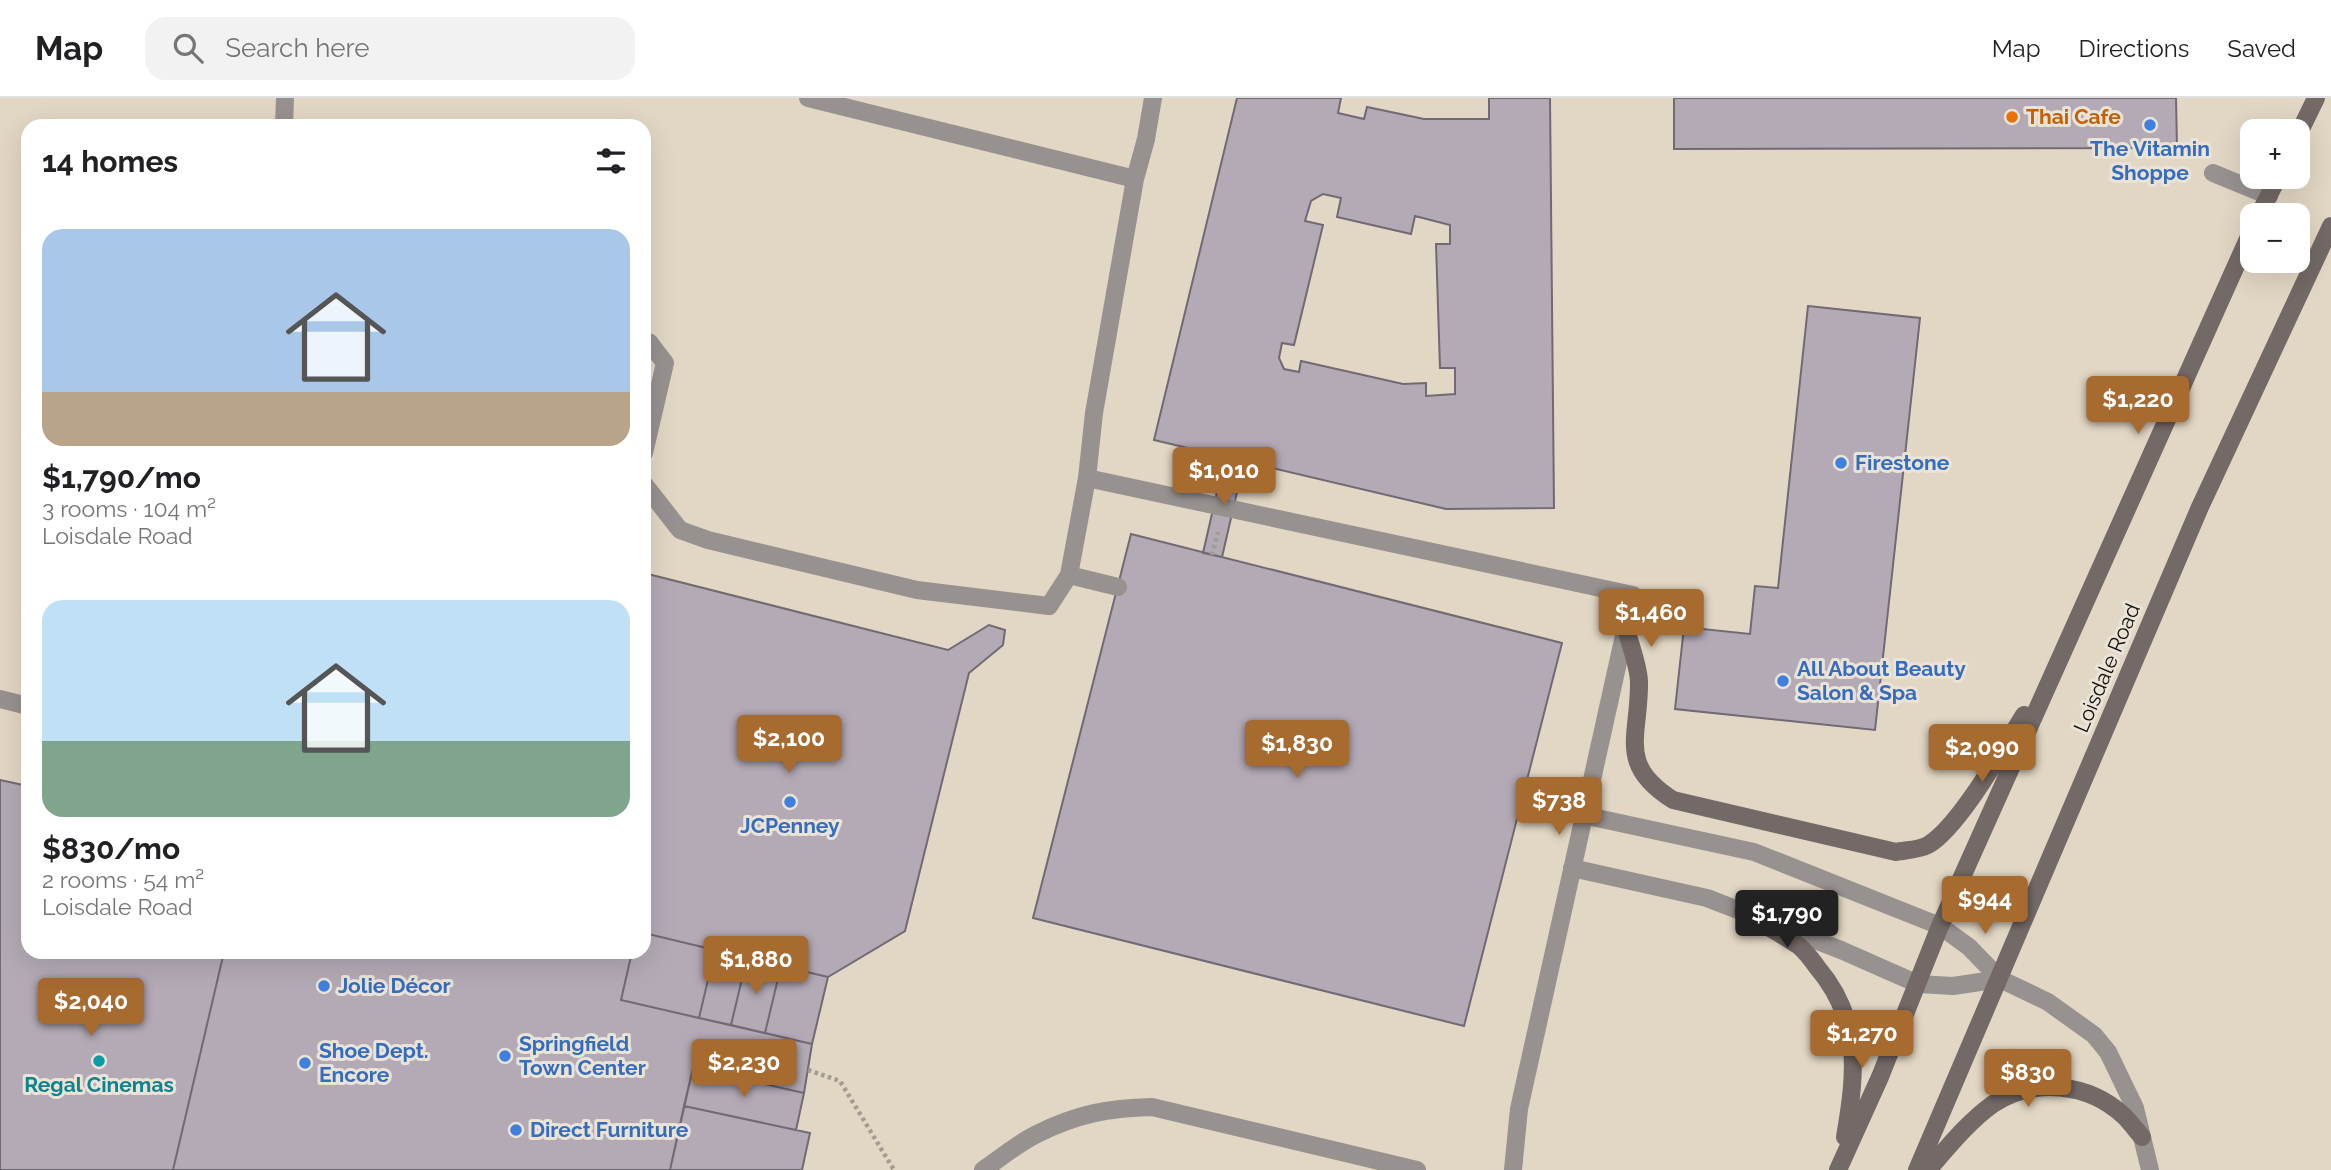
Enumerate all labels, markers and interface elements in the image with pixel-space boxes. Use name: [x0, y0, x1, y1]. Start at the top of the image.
search box: [145, 17, 635, 80]
text: Map: [35, 29, 103, 68]
icon: search: [169, 29, 207, 67]
text: Search here: [225, 33, 370, 63]
text: Map: [1992, 34, 2041, 63]
text: Directions: [2079, 34, 2189, 63]
text: Saved: [2227, 34, 2296, 63]
place label: Thai Cafe: [2026, 104, 2121, 129]
marker: Thai Cafe: [2004, 109, 2020, 125]
marker: The Vitamin Shoppe: [2142, 117, 2158, 133]
map controls: [2240, 119, 2310, 273]
button: +: [2240, 119, 2310, 189]
place label: The Vitamin Shoppe: [2090, 136, 2210, 185]
icon: filters: [592, 142, 630, 180]
text: 14 homes: [42, 144, 178, 179]
button: −: [2240, 203, 2310, 273]
icon: home: [273, 274, 399, 400]
pin: $1,220: [2081, 376, 2195, 436]
text: $1,220: [2102, 385, 2174, 412]
pin: $1,010: [1167, 448, 1281, 507]
place label: Firestone: [1855, 450, 1950, 475]
marker: Firestone: [1833, 455, 1849, 471]
text: $1,010: [1189, 456, 1259, 483]
text: $1,790/mo: [42, 460, 201, 495]
text: 3 rooms · 104 m²: [42, 495, 216, 522]
text: Loisdale Road: [42, 522, 193, 549]
pin: $1,460: [1594, 589, 1708, 649]
text: $1,460: [1615, 598, 1687, 625]
street label: Loisdale Road: [2068, 600, 2145, 736]
icon: home: [273, 645, 399, 771]
place label: All About Beauty Salon & Spa: [1797, 656, 1966, 705]
marker: All About Beauty Salon & Spa: [1775, 673, 1791, 689]
pin: $2,100: [732, 716, 846, 775]
pin: $1,830: [1240, 720, 1354, 780]
text: $2,100: [753, 724, 825, 751]
pin: $2,090: [1925, 724, 2039, 784]
text: $1,830: [1261, 729, 1333, 756]
text: $2,090: [1945, 733, 2019, 760]
pin: $738: [1518, 778, 1600, 837]
text: $738: [1532, 786, 1586, 813]
marker: JCPenney: [782, 794, 798, 810]
place label: JCPenney: [740, 813, 840, 838]
text: $830/mo: [42, 831, 180, 866]
text: 2 rooms · 54 m²: [42, 866, 204, 893]
pin: $944: [1944, 876, 2026, 936]
text: $944: [1958, 885, 2012, 912]
pin: $1,790: [1730, 890, 1844, 950]
text: Loisdale Road: [42, 893, 193, 920]
text: $1,790: [1751, 899, 1823, 926]
pin: $1,880: [699, 936, 813, 996]
text: $1,880: [719, 945, 793, 972]
place label: Jolie Décor: [338, 973, 451, 998]
pin: $2,040: [34, 978, 148, 1038]
marker: Jolie Décor: [316, 978, 332, 994]
text: $2,040: [54, 987, 128, 1014]
pin: $1,270: [1805, 1010, 1919, 1070]
text: $1,270: [1826, 1019, 1898, 1046]
place label: Springfield Town Center: [519, 1031, 646, 1080]
place label: Shoe Dept. Encore: [319, 1038, 428, 1087]
pin: $2,230: [687, 1040, 801, 1099]
marker: Springfield Town Center: [497, 1048, 513, 1064]
text: $2,230: [708, 1048, 780, 1075]
pin: $830: [1987, 1049, 2069, 1109]
marker: Regal Cinemas: [91, 1053, 107, 1069]
marker: Shoe Dept. Encore: [297, 1055, 313, 1071]
text: $830: [2000, 1058, 2056, 1085]
place label: Regal Cinemas: [24, 1072, 174, 1097]
place label: Direct Furniture: [530, 1117, 689, 1142]
marker: Direct Furniture: [508, 1122, 524, 1138]

